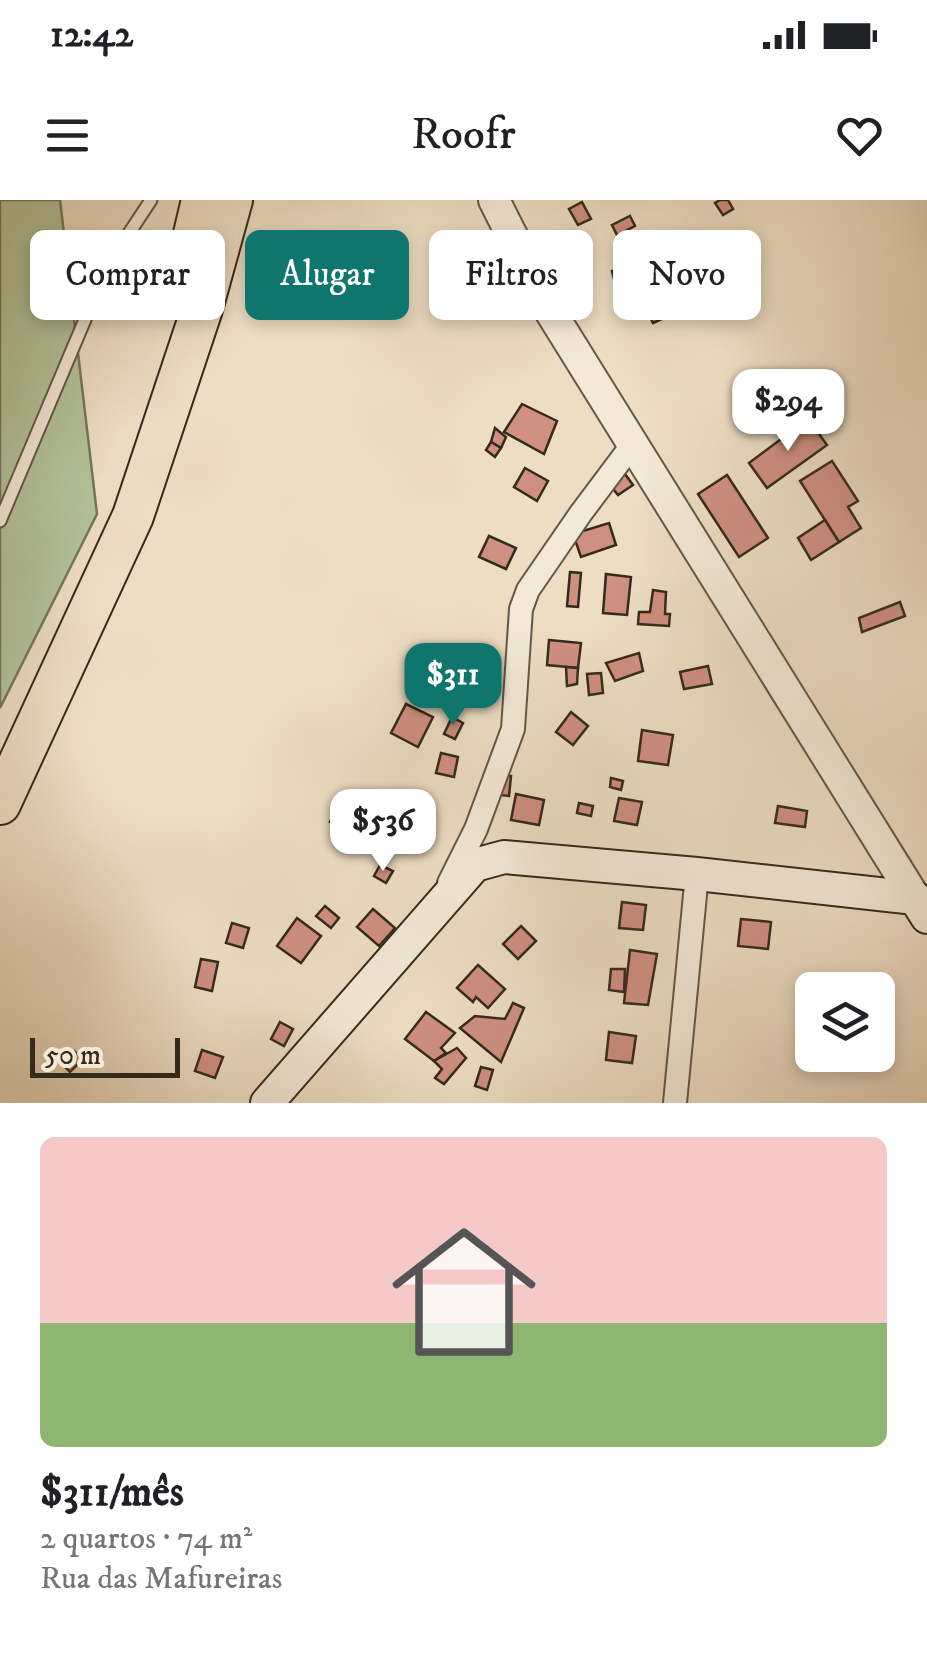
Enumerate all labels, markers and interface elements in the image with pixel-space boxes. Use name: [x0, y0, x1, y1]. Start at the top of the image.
text: 12:42: [50, 11, 133, 59]
text: Roofr: [411, 107, 516, 163]
icon: menu: [40, 108, 95, 163]
icon: heart: [832, 108, 887, 163]
chip: Comprar: [30, 230, 225, 320]
chip: Alugar: [245, 230, 409, 320]
chip: Filtros: [429, 230, 593, 320]
chip: Novo: [613, 230, 761, 320]
pin: $294: [729, 369, 847, 454]
text: $294: [754, 381, 822, 421]
pin: $311: [394, 643, 512, 728]
text: $311: [427, 655, 479, 695]
pin: $536: [324, 789, 442, 874]
text: $536: [352, 801, 414, 841]
map controls: [795, 972, 895, 1072]
button: layers: [795, 972, 895, 1072]
scale bar: [30, 1033, 180, 1078]
text: 50 m: [45, 1038, 101, 1073]
icon: home: [374, 1202, 554, 1382]
text: $311/mês: [40, 1467, 184, 1519]
text: 2 quartos · 74 m²: [40, 1519, 252, 1559]
text: Rua das Mafureiras: [40, 1559, 282, 1599]

